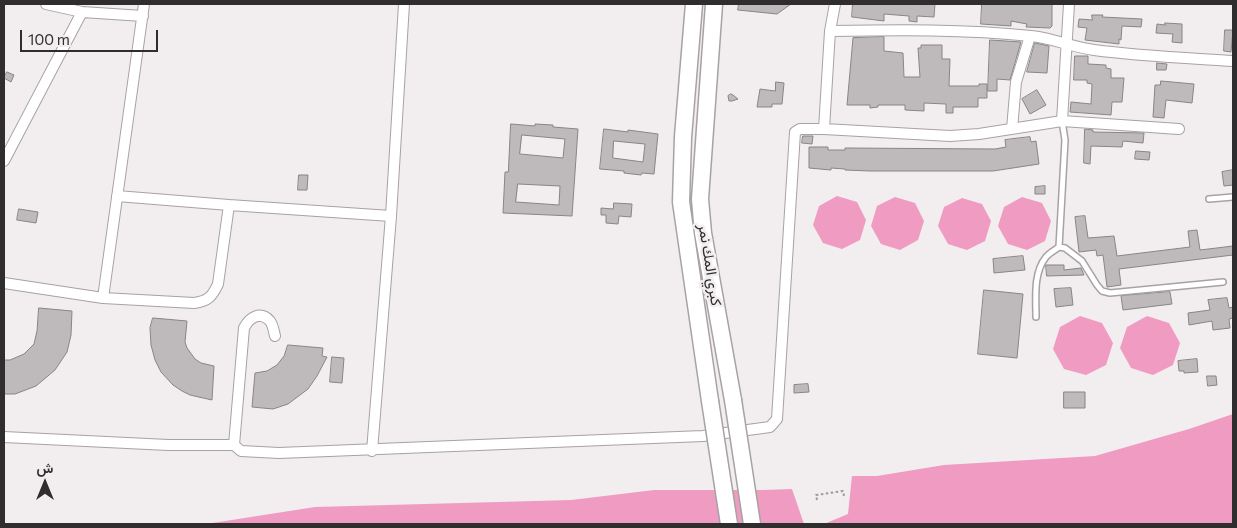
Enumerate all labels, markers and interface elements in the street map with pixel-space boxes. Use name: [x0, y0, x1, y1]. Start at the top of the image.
scale bar: [22, 20, 160, 52]
text: 100 m: [28, 30, 70, 48]
street label: كبري المك نمر: [695, 223, 725, 307]
north arrow: [20, 458, 70, 508]
text: ش: [37, 459, 53, 476]

